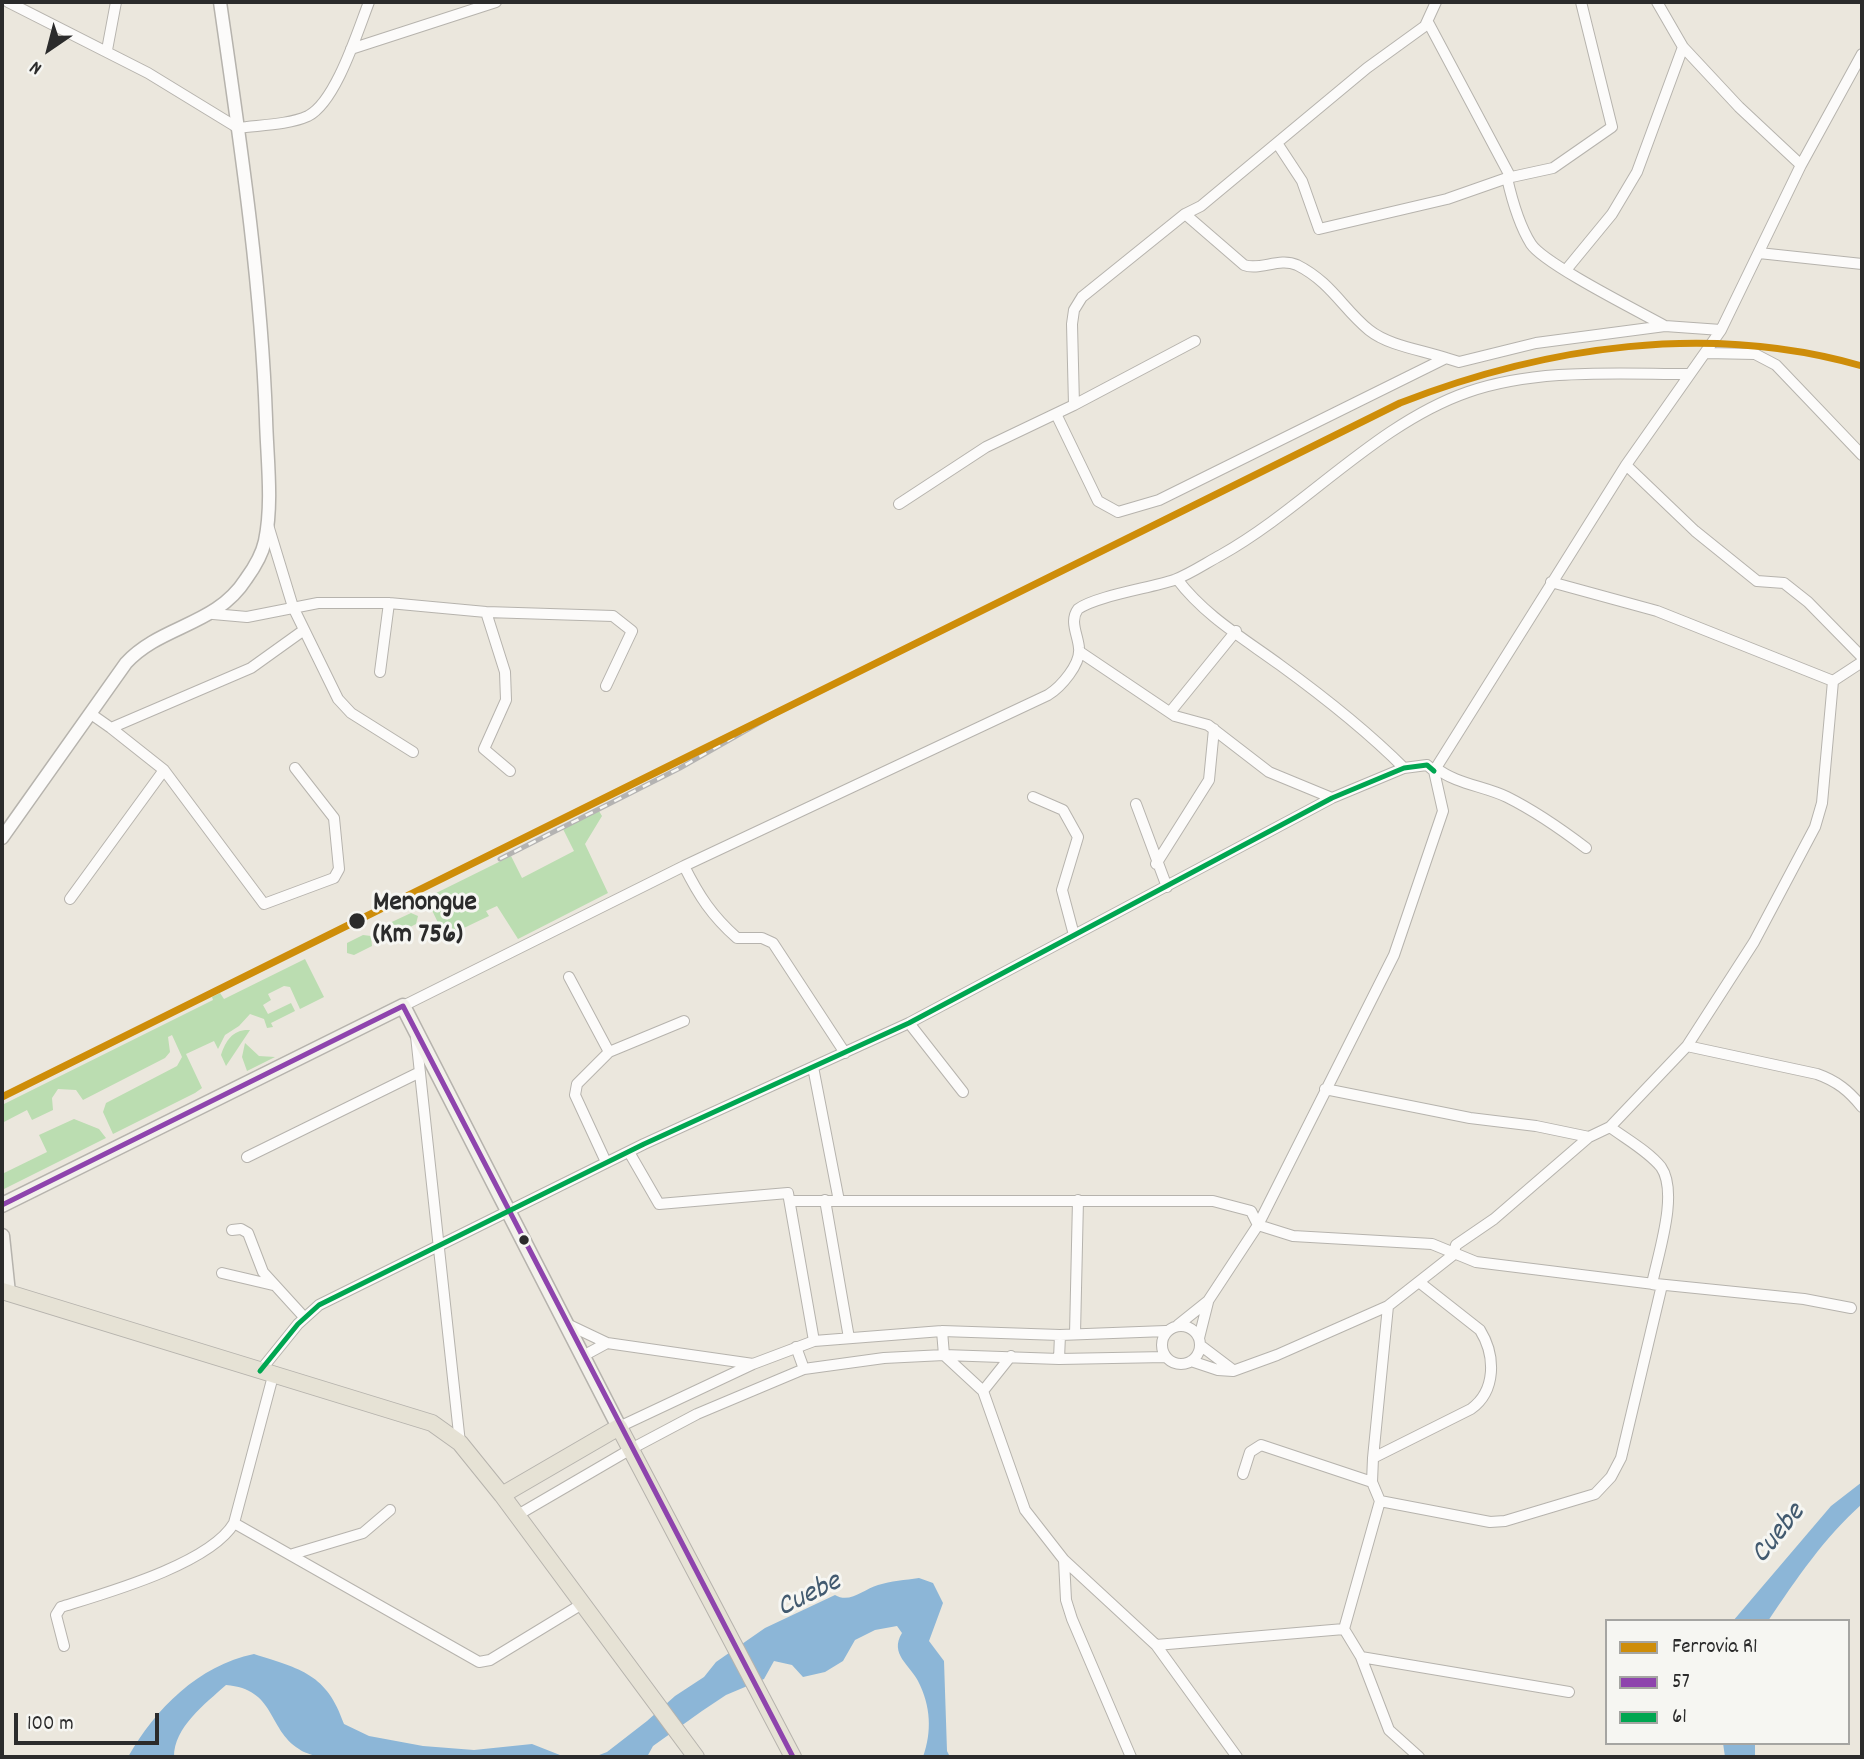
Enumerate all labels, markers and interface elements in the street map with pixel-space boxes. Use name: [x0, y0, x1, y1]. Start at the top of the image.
north arrow: [14, 14, 84, 84]
text: N: [25, 53, 48, 80]
place label: Menongue (Km 756): [373, 888, 477, 954]
marker: Menongue (Km 756): [347, 911, 367, 931]
unlabelled marker: [517, 1233, 531, 1247]
water label: Cuebe: [1745, 1498, 1815, 1572]
water label: Cuebe: [772, 1566, 848, 1628]
legend: [1605, 1619, 1850, 1745]
text: Ferrovia R1: [1672, 1633, 1758, 1663]
text: 57: [1672, 1668, 1690, 1698]
scale bar: [18, 1700, 163, 1744]
text: 61: [1672, 1703, 1687, 1733]
text: 100 m: [27, 1710, 74, 1740]

